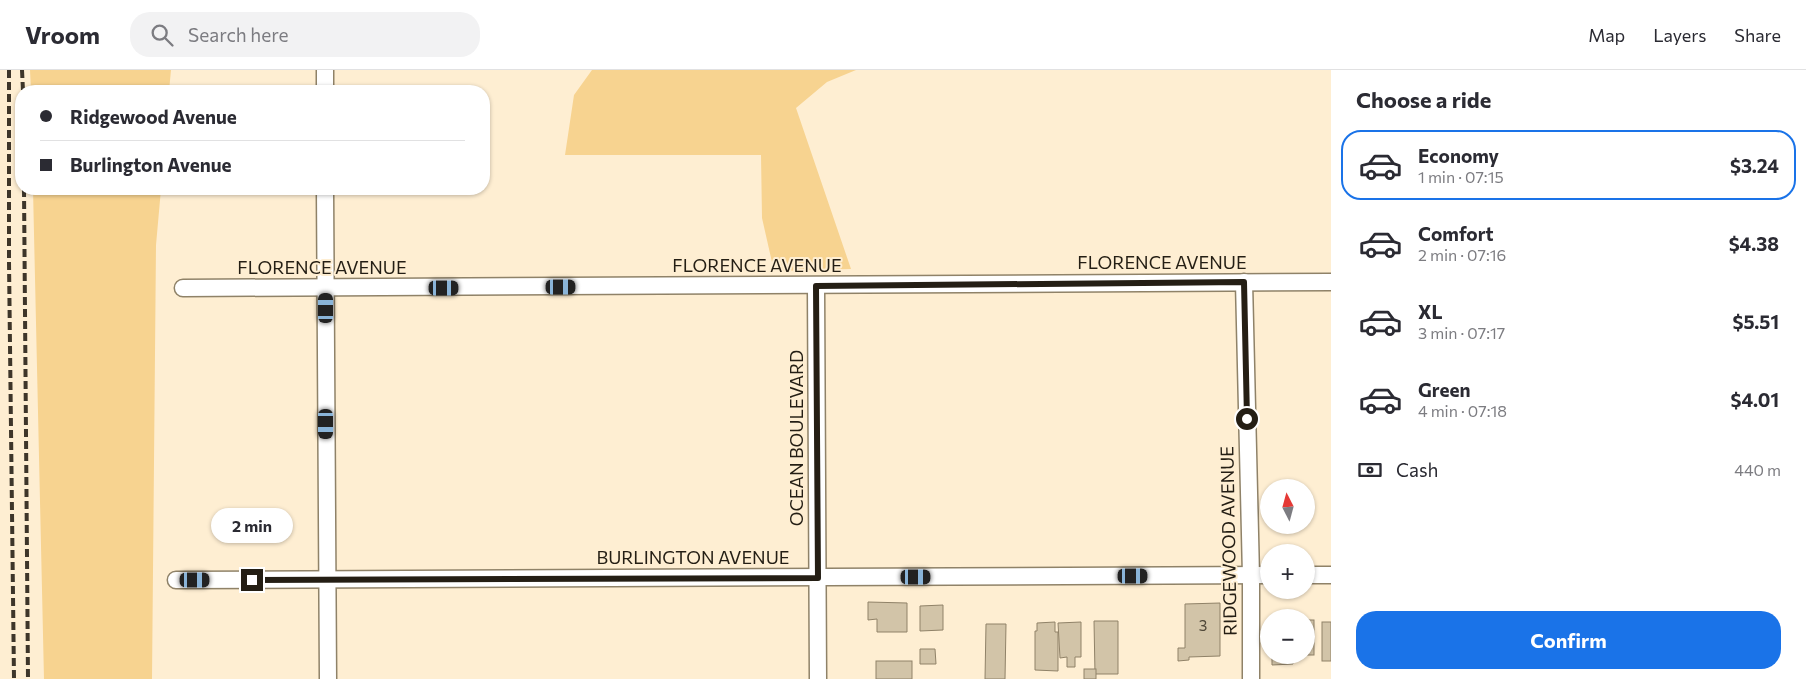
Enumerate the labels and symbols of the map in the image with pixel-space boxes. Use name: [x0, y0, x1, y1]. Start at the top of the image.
street label: FLORENCE AVENUE: [1077, 251, 1247, 273]
street label: FLORENCE AVENUE: [672, 254, 842, 276]
street label: FLORENCE AVENUE: [237, 256, 407, 278]
car: [546, 280, 576, 295]
car: [429, 281, 459, 296]
car: [318, 293, 333, 323]
street label: OCEAN BOULEVARD: [785, 350, 807, 526]
route start: [1236, 408, 1258, 430]
car: [318, 409, 333, 439]
street label: RIDGEWOOD AVENUE: [1215, 446, 1241, 636]
north arrow: [1260, 479, 1315, 534]
callout: 2 min: [211, 508, 293, 542]
street label: BURLINGTON AVENUE: [597, 546, 789, 568]
route end: [241, 569, 263, 591]
car: [1118, 569, 1148, 584]
car: [901, 570, 931, 585]
car: [180, 573, 210, 588]
house number: 3: [1199, 616, 1207, 634]

